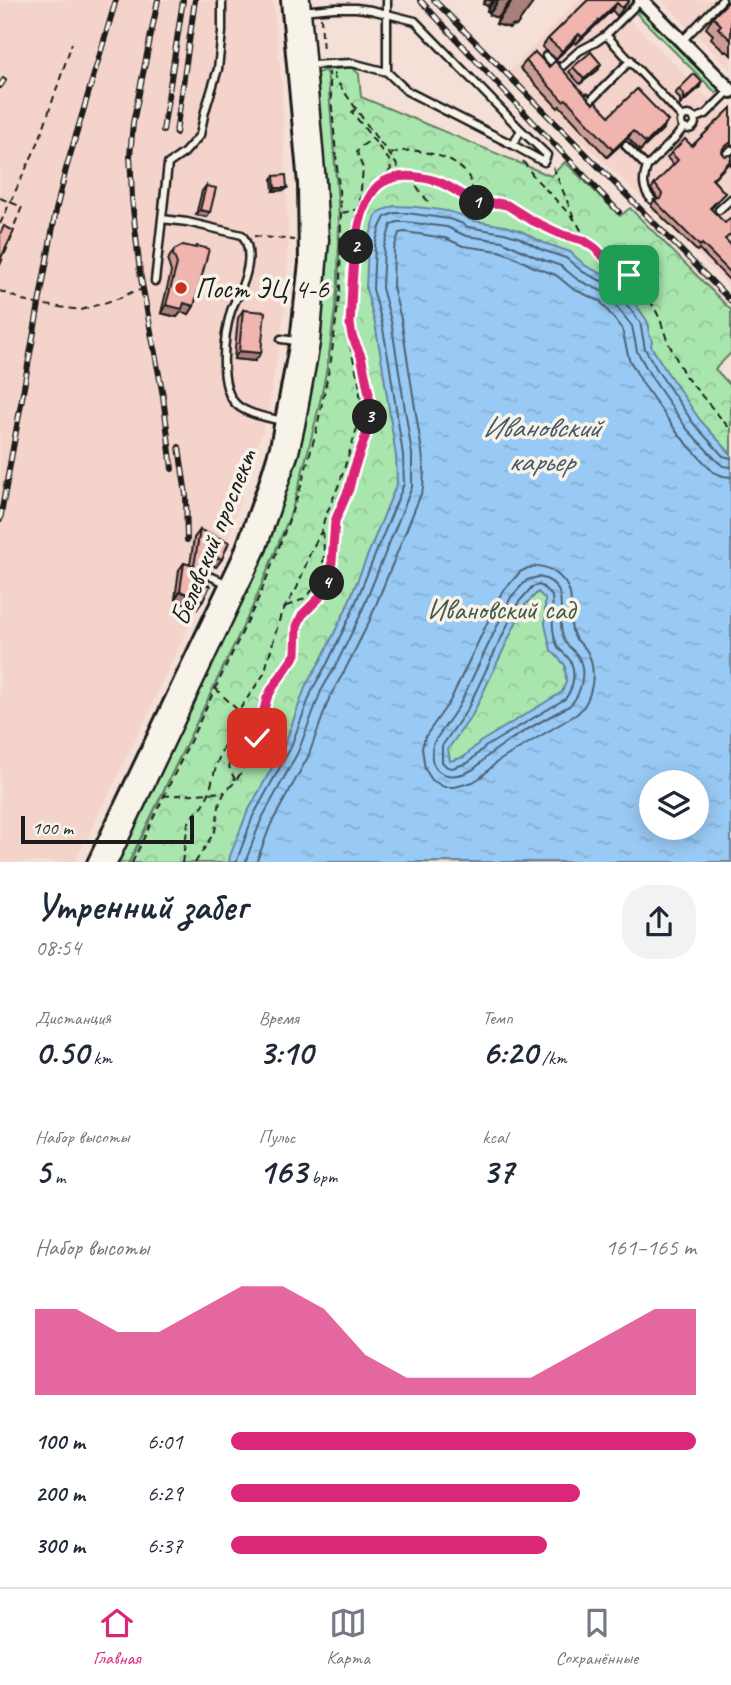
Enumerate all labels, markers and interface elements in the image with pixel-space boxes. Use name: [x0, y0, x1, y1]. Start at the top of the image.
pin: 1: [460, 186, 494, 220]
text: 1: [472, 190, 481, 214]
pin: 2: [338, 230, 374, 264]
text: 2: [351, 234, 360, 258]
pin: [599, 245, 659, 305]
icon: arrive: [610, 256, 648, 294]
place label: Пост ЭЦ 4-6: [195, 271, 330, 306]
marker: Пост ЭЦ 4-6: [173, 280, 189, 296]
pin: 3: [352, 400, 388, 434]
text: 3: [365, 404, 374, 428]
water label: Ивановский карьер: [482, 408, 605, 480]
street label: Белевский проспект: [162, 443, 265, 630]
pin: 4: [310, 566, 344, 600]
text: 4: [322, 570, 331, 594]
park label: Ивановский сад: [427, 592, 578, 627]
pin: [227, 708, 287, 768]
icon: check: [238, 719, 276, 757]
map controls: [639, 770, 709, 840]
button: layers: [639, 770, 709, 840]
scale bar: [21, 814, 194, 845]
text: 100 m: [32, 816, 73, 840]
text: Утренний забег: [35, 883, 247, 930]
button: share: [622, 885, 696, 959]
text: 08:54: [35, 933, 81, 962]
text: Дистанция: [35, 1006, 111, 1030]
text: Время: [259, 1006, 299, 1030]
text: Темп: [482, 1006, 513, 1030]
text: 0.50: [35, 1030, 89, 1075]
text: 3:10: [259, 1030, 313, 1075]
text: 6:20: [482, 1030, 537, 1075]
text: km: [89, 1046, 112, 1070]
text: /km: [537, 1046, 567, 1070]
text: Набор высоты: [35, 1125, 129, 1149]
text: Пульс: [259, 1125, 295, 1149]
text: kcal: [482, 1125, 507, 1149]
text: 5: [35, 1149, 50, 1194]
text: 163: [259, 1149, 307, 1194]
text: 37: [482, 1149, 514, 1194]
text: m: [50, 1165, 65, 1189]
text: bpm: [307, 1165, 337, 1189]
text: Набор высоты: [35, 1233, 149, 1262]
text: 161–165 m: [605, 1233, 696, 1262]
text: 100 m: [35, 1427, 85, 1456]
text: 6:01: [147, 1427, 183, 1456]
text: 200 m: [35, 1479, 85, 1508]
text: 6:29: [147, 1479, 183, 1508]
text: 300 m: [35, 1531, 85, 1560]
text: 6:37: [147, 1531, 183, 1560]
tab: Главная: [93, 1604, 141, 1670]
tab: Карта: [326, 1604, 370, 1670]
tab: Сохранённые: [556, 1604, 638, 1670]

